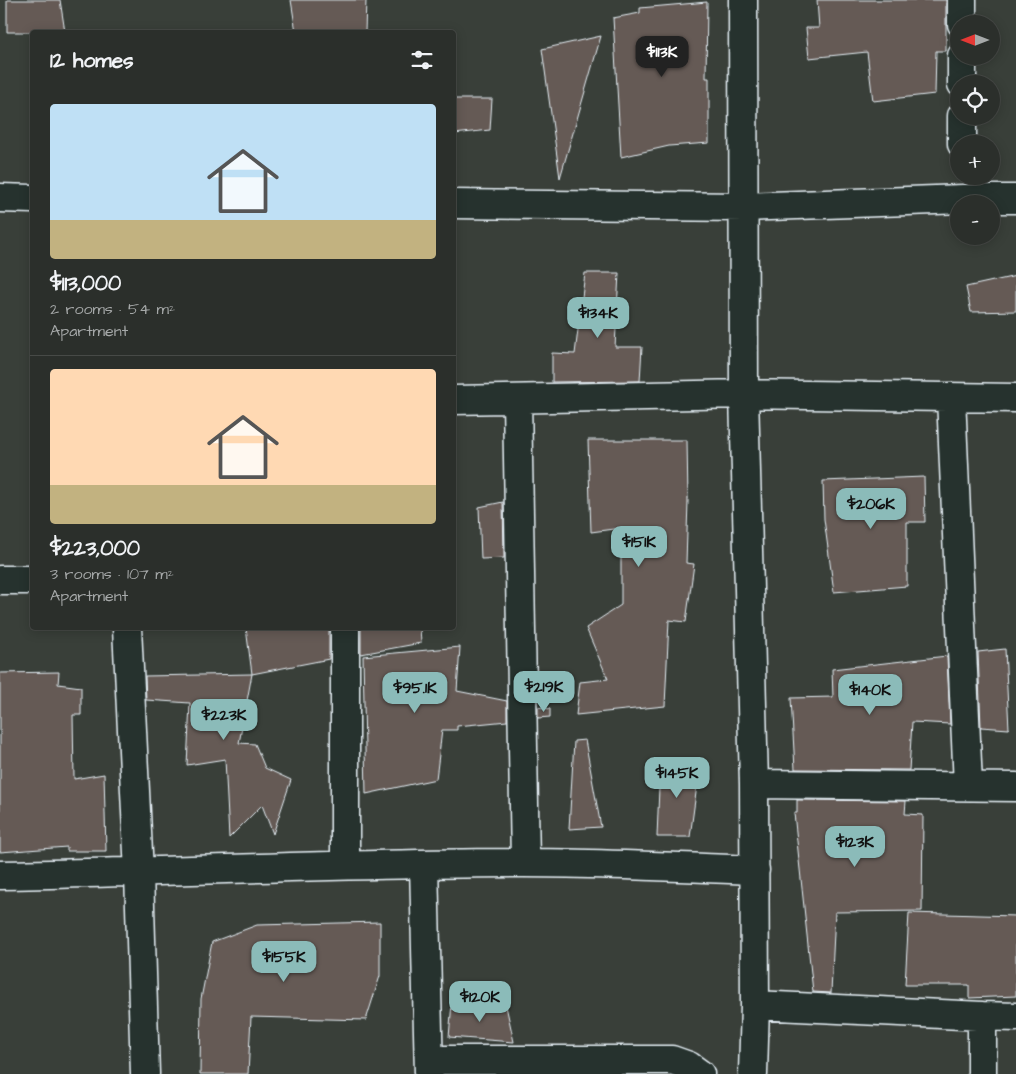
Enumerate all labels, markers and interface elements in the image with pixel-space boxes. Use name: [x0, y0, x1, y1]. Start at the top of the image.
north arrow: [950, 15, 1000, 65]
map controls: [950, 15, 1000, 245]
pin: $113K: [627, 36, 697, 78]
text: $113K: [647, 41, 677, 63]
text: 12 homes: [50, 46, 134, 75]
icon: filters: [408, 46, 436, 74]
button: locate: [950, 75, 1000, 125]
button: +: [950, 135, 1000, 185]
icon: home: [198, 136, 288, 226]
button: −: [950, 195, 1000, 245]
text: $113,000: [50, 269, 121, 298]
pin: $134K: [563, 296, 633, 339]
text: 2 rooms · 54 m²: [50, 298, 175, 320]
text: $134K: [578, 302, 618, 324]
text: Apartment: [50, 320, 128, 342]
icon: home: [198, 402, 288, 492]
pin: $206K: [836, 488, 906, 530]
text: $206K: [847, 493, 895, 515]
pin: $151K: [604, 526, 674, 568]
text: $151K: [622, 531, 656, 553]
text: $223,000: [50, 534, 140, 563]
text: 3 rooms · 107 m²: [50, 563, 174, 585]
text: Apartment: [50, 585, 128, 607]
pin: $219K: [509, 670, 579, 713]
pin: $95.1K: [374, 672, 456, 714]
pin: $140K: [835, 674, 905, 716]
text: $219K: [525, 676, 563, 698]
text: $95.1K: [393, 677, 437, 699]
text: $140K: [849, 679, 891, 701]
pin: $223K: [189, 698, 259, 741]
text: $223K: [201, 704, 247, 726]
pin: $145K: [642, 756, 712, 799]
text: $145K: [656, 762, 698, 784]
pin: $123K: [820, 826, 890, 868]
text: $123K: [836, 831, 874, 853]
pin: $155K: [249, 940, 319, 983]
text: $155K: [262, 946, 306, 968]
pin: $120K: [445, 980, 515, 1023]
text: $120K: [460, 986, 500, 1008]

